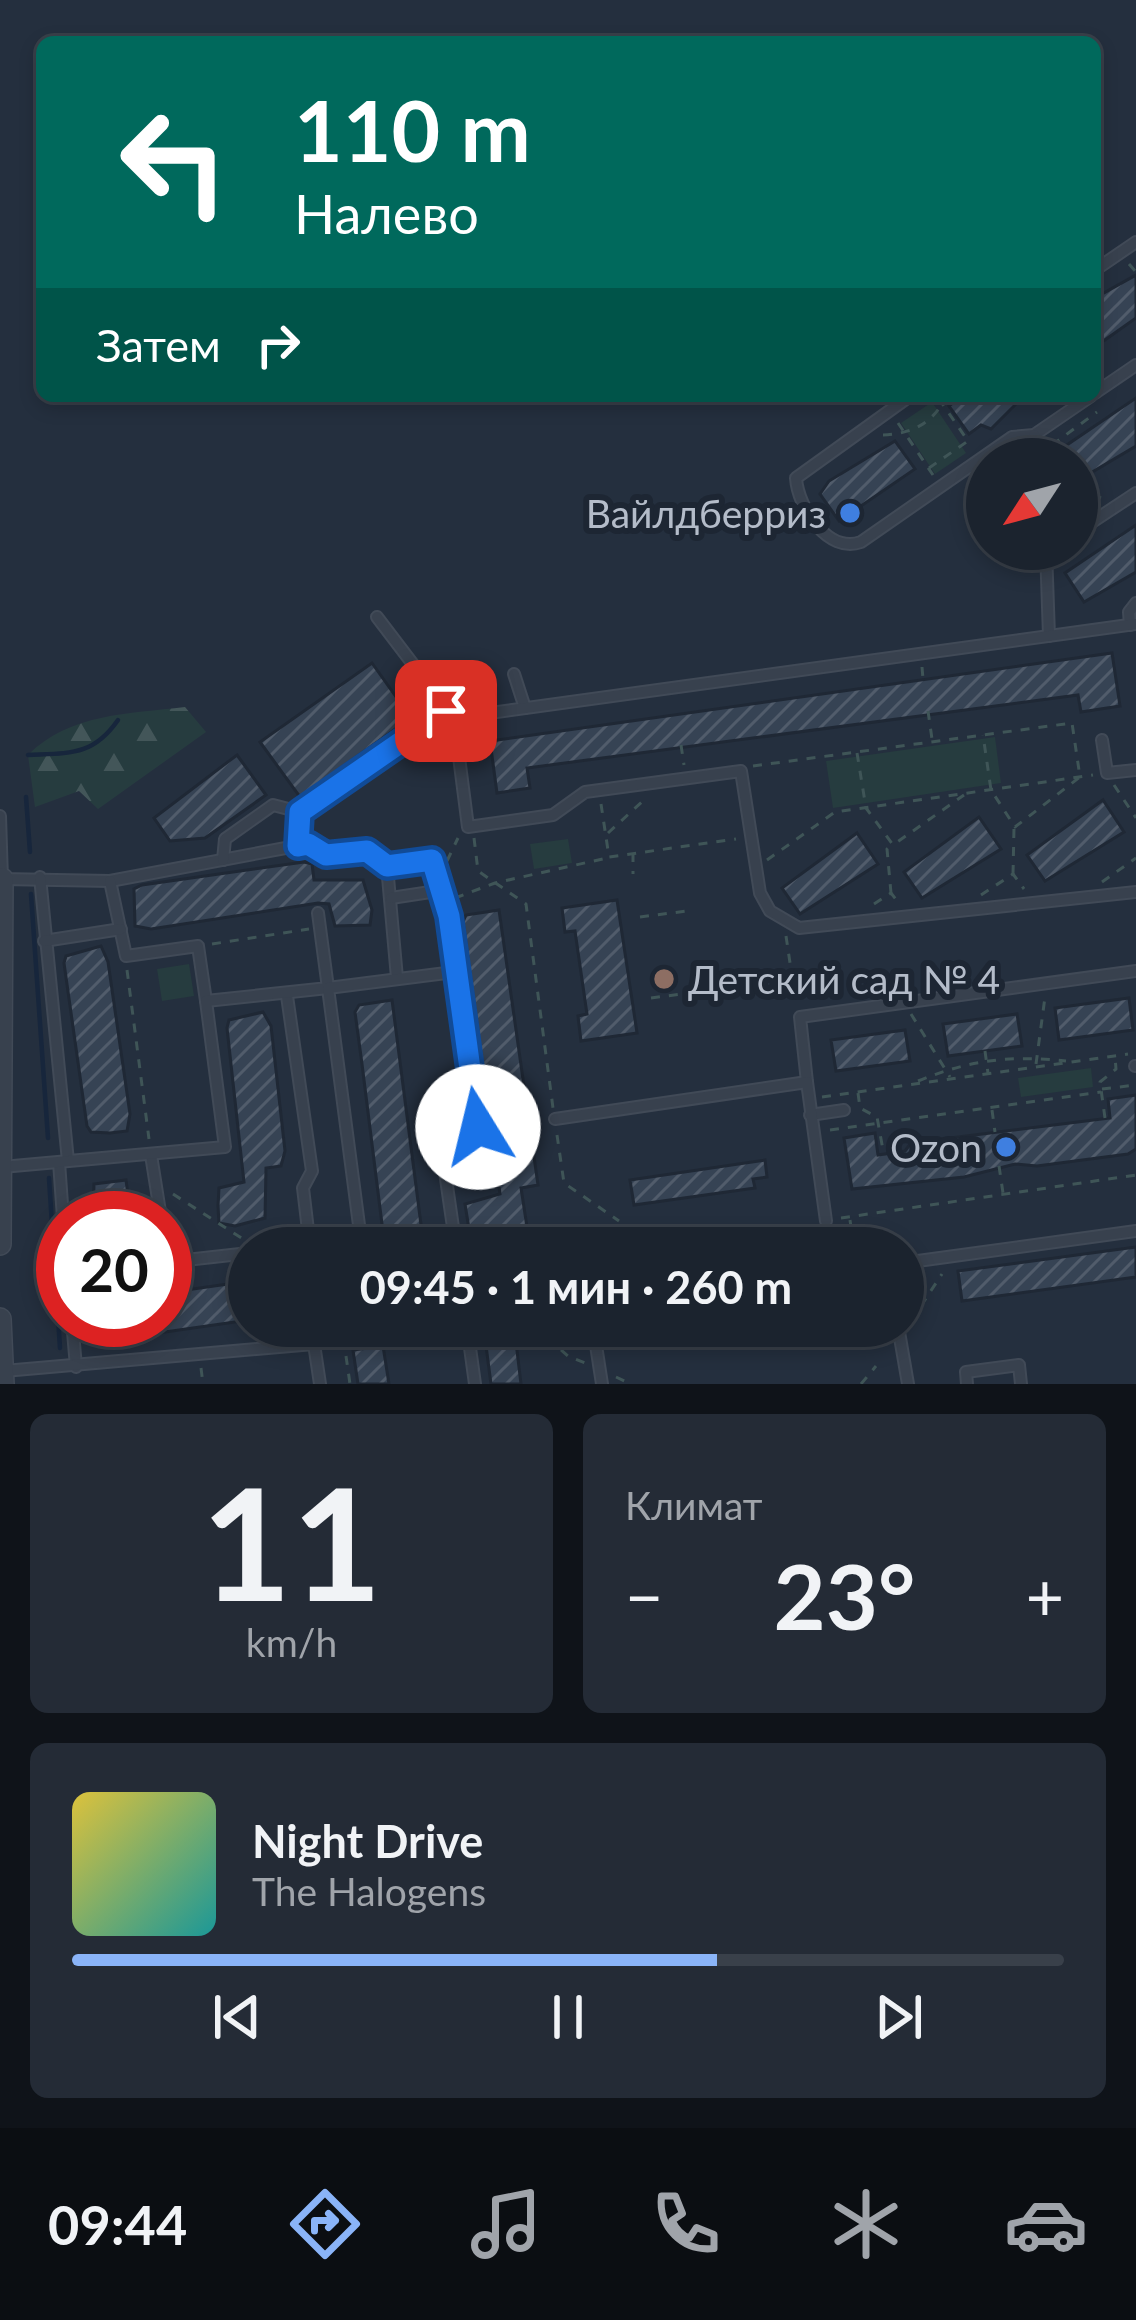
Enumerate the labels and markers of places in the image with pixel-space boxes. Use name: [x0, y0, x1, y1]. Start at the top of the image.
place label: Вайлдберриз: [586, 490, 826, 536]
marker: Вайлдберриз: [837, 500, 863, 526]
pin: [395, 660, 497, 762]
place label: Детский сад № 4: [688, 956, 1000, 1002]
marker: Детский сад № 4: [651, 966, 677, 992]
place label: Ozon: [890, 1124, 982, 1170]
marker: Ozon: [993, 1134, 1019, 1160]

